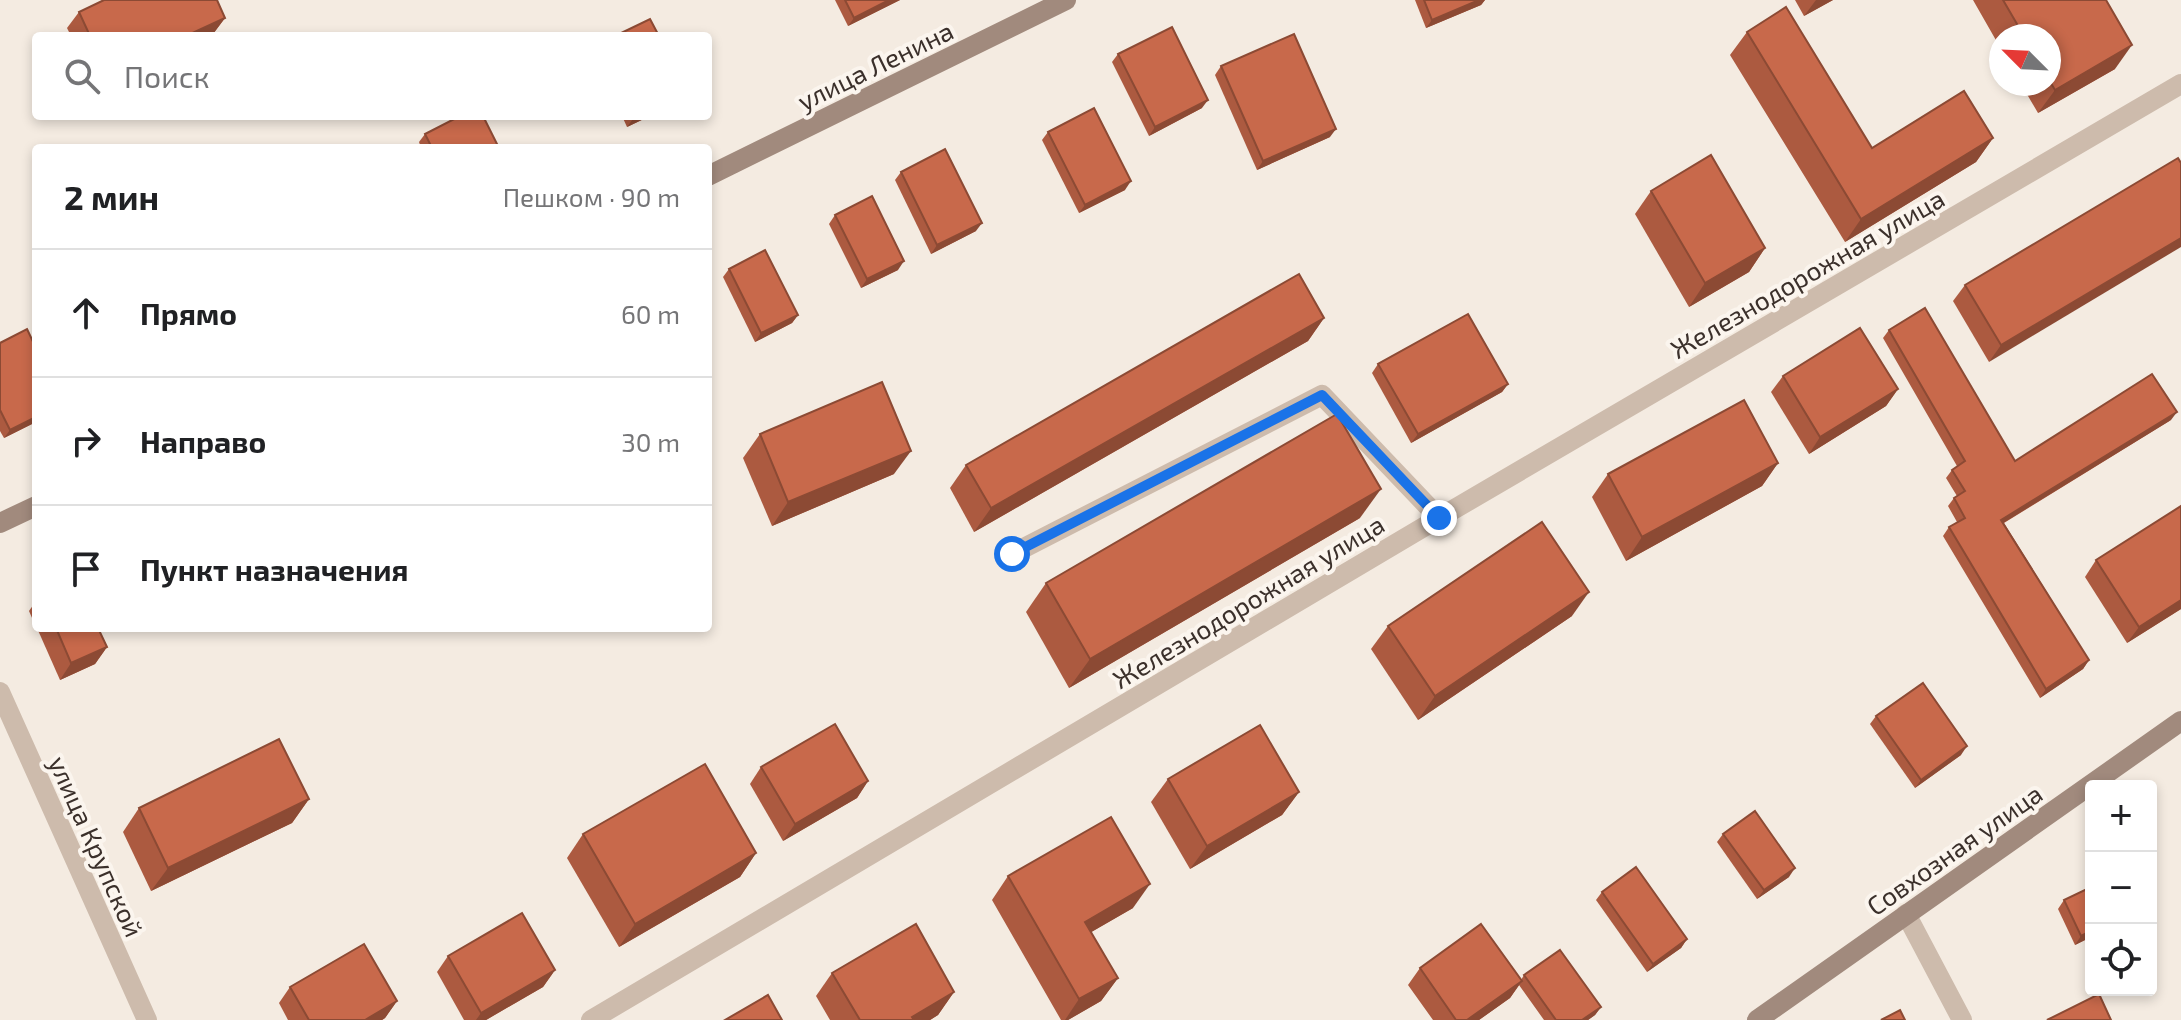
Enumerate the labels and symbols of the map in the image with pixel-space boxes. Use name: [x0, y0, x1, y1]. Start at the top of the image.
street label: улица Ленина: [792, 14, 958, 117]
north arrow: [1989, 24, 2061, 96]
street label: Железнодорожная улица: [1665, 182, 1950, 365]
route end: [1421, 500, 1457, 536]
street label: Железнодорожная улица: [1107, 508, 1390, 695]
route start: [994, 536, 1030, 572]
street label: улица Крупской: [42, 751, 151, 942]
street label: Совхозная улица: [1860, 777, 2048, 922]

